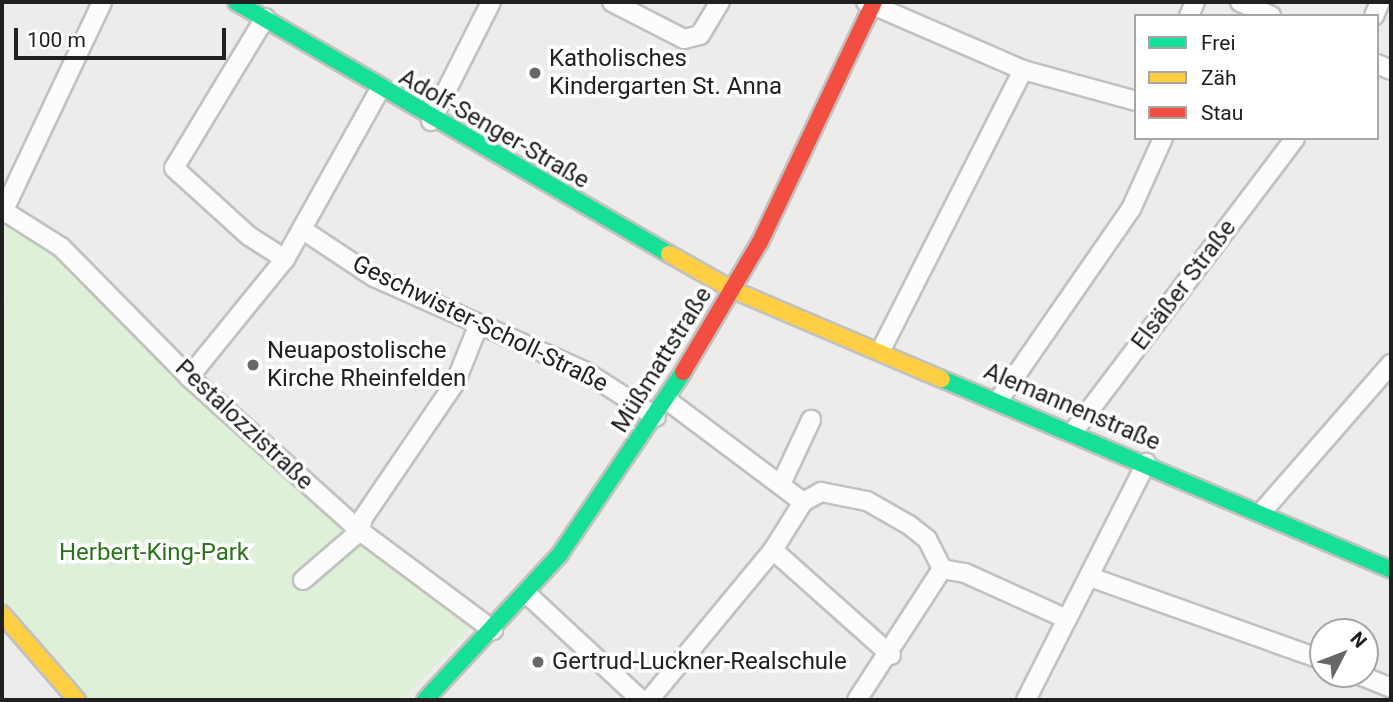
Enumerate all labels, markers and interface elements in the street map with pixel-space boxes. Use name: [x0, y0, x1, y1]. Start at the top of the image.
scale bar: [18, 14, 229, 58]
legend: [1134, 14, 1379, 140]
text: 100 m: [27, 28, 86, 52]
text: Frei: [1201, 31, 1236, 55]
place label: Katholisches Kindergarten St. Anna: [549, 45, 782, 101]
street label: Adolf-Senger-Straße: [394, 63, 594, 195]
marker: Katholisches Kindergarten St. Anna: [527, 65, 543, 81]
text: Zäh: [1201, 66, 1237, 90]
text: Stau: [1201, 101, 1243, 125]
street label: Elsäßer Straße: [1126, 214, 1242, 356]
street label: Geschwister-Scholl-Straße: [348, 250, 612, 398]
street label: Müßmattstraße: [606, 282, 718, 438]
place label: Neuapostolische Kirche Rheinfelden: [267, 337, 466, 393]
street label: Pestalozzistraße: [169, 354, 319, 496]
marker: Neuapostolische Kirche Rheinfelden: [245, 357, 261, 373]
street label: Alemannenstraße: [979, 357, 1165, 457]
park label: Herbert-King-Park: [59, 539, 249, 567]
north arrow: [1309, 618, 1379, 688]
text: N: [1345, 627, 1372, 653]
place label: Gertrud-Luckner-Realschule: [552, 648, 847, 676]
marker: Gertrud-Luckner-Realschule: [530, 654, 546, 670]

